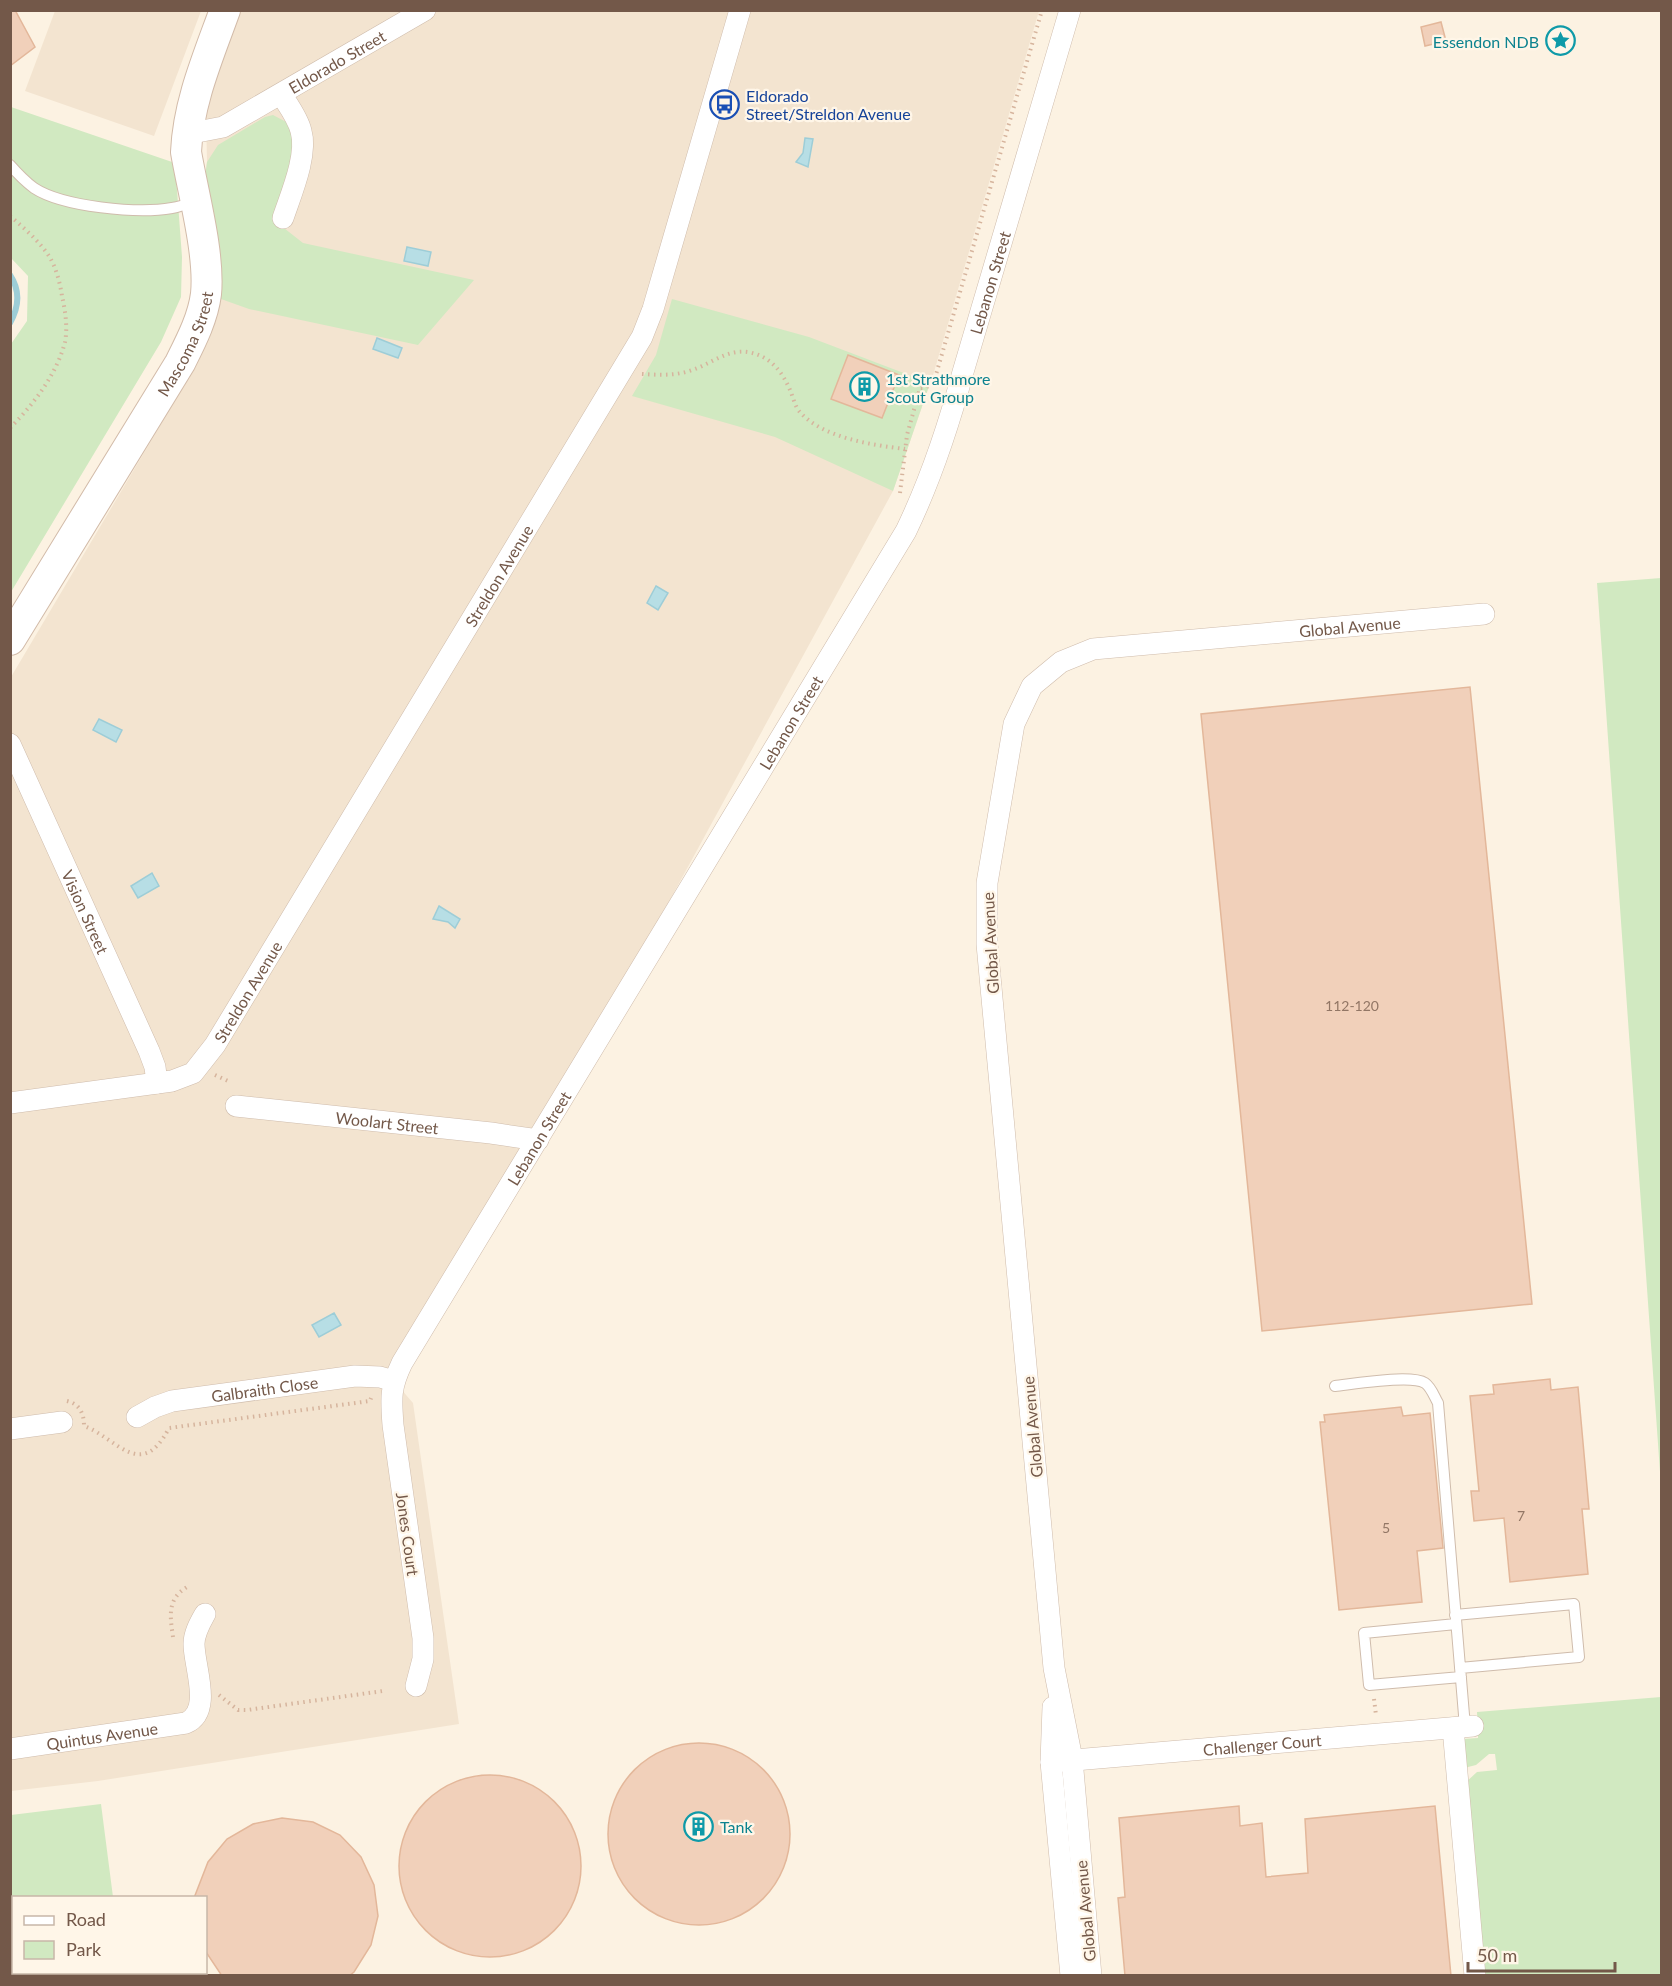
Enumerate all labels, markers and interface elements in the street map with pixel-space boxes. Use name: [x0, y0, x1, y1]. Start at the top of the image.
place icon: Essendon NDB: [1544, 25, 1576, 57]
street label: Eldorado Street: [285, 26, 389, 97]
place label: Essendon NDB: [1433, 32, 1539, 51]
place label: Eldorado Street/Streldon Avenue: [746, 86, 911, 123]
bus stop icon: Eldorado Street/Streldon Avenue: [709, 88, 741, 120]
street label: Lebanon Street: [965, 229, 1014, 336]
street label: Mascoma Street: [153, 290, 216, 399]
place label: 1st Strathmore Scout Group: [886, 369, 990, 406]
building icon: 1st Strathmore Scout Group: [849, 371, 881, 403]
street label: Streldon Avenue: [460, 521, 536, 630]
street label: Global Avenue: [1298, 612, 1401, 640]
street label: Lebanon Street: [755, 672, 826, 773]
street label: Vision Street: [59, 867, 113, 957]
street label: Global Avenue: [978, 892, 1002, 994]
street label: Streldon Avenue: [209, 937, 285, 1046]
house number: 112-120: [1325, 997, 1379, 1014]
street label: Lebanon Street: [503, 1087, 574, 1188]
street label: Woolart Street: [335, 1107, 440, 1137]
street label: Galbraith Close: [210, 1372, 319, 1405]
street label: Global Avenue: [1018, 1376, 1046, 1478]
street label: Jones Court: [393, 1491, 423, 1577]
house number: 7: [1517, 1507, 1525, 1524]
house number: 5: [1382, 1519, 1390, 1536]
street label: Quintus Avenue: [45, 1718, 159, 1753]
street label: Challenger Court: [1202, 1729, 1323, 1758]
building icon: Tank: [683, 1810, 715, 1842]
place label: Tank: [720, 1817, 754, 1836]
street label: Global Avenue: [1071, 1860, 1099, 1962]
legend: [12, 1896, 207, 1974]
text: Road: [66, 1908, 106, 1930]
scale bar: [1468, 1935, 1615, 1973]
text: Park: [66, 1938, 102, 1960]
text: 50 m: [1477, 1944, 1517, 1966]

